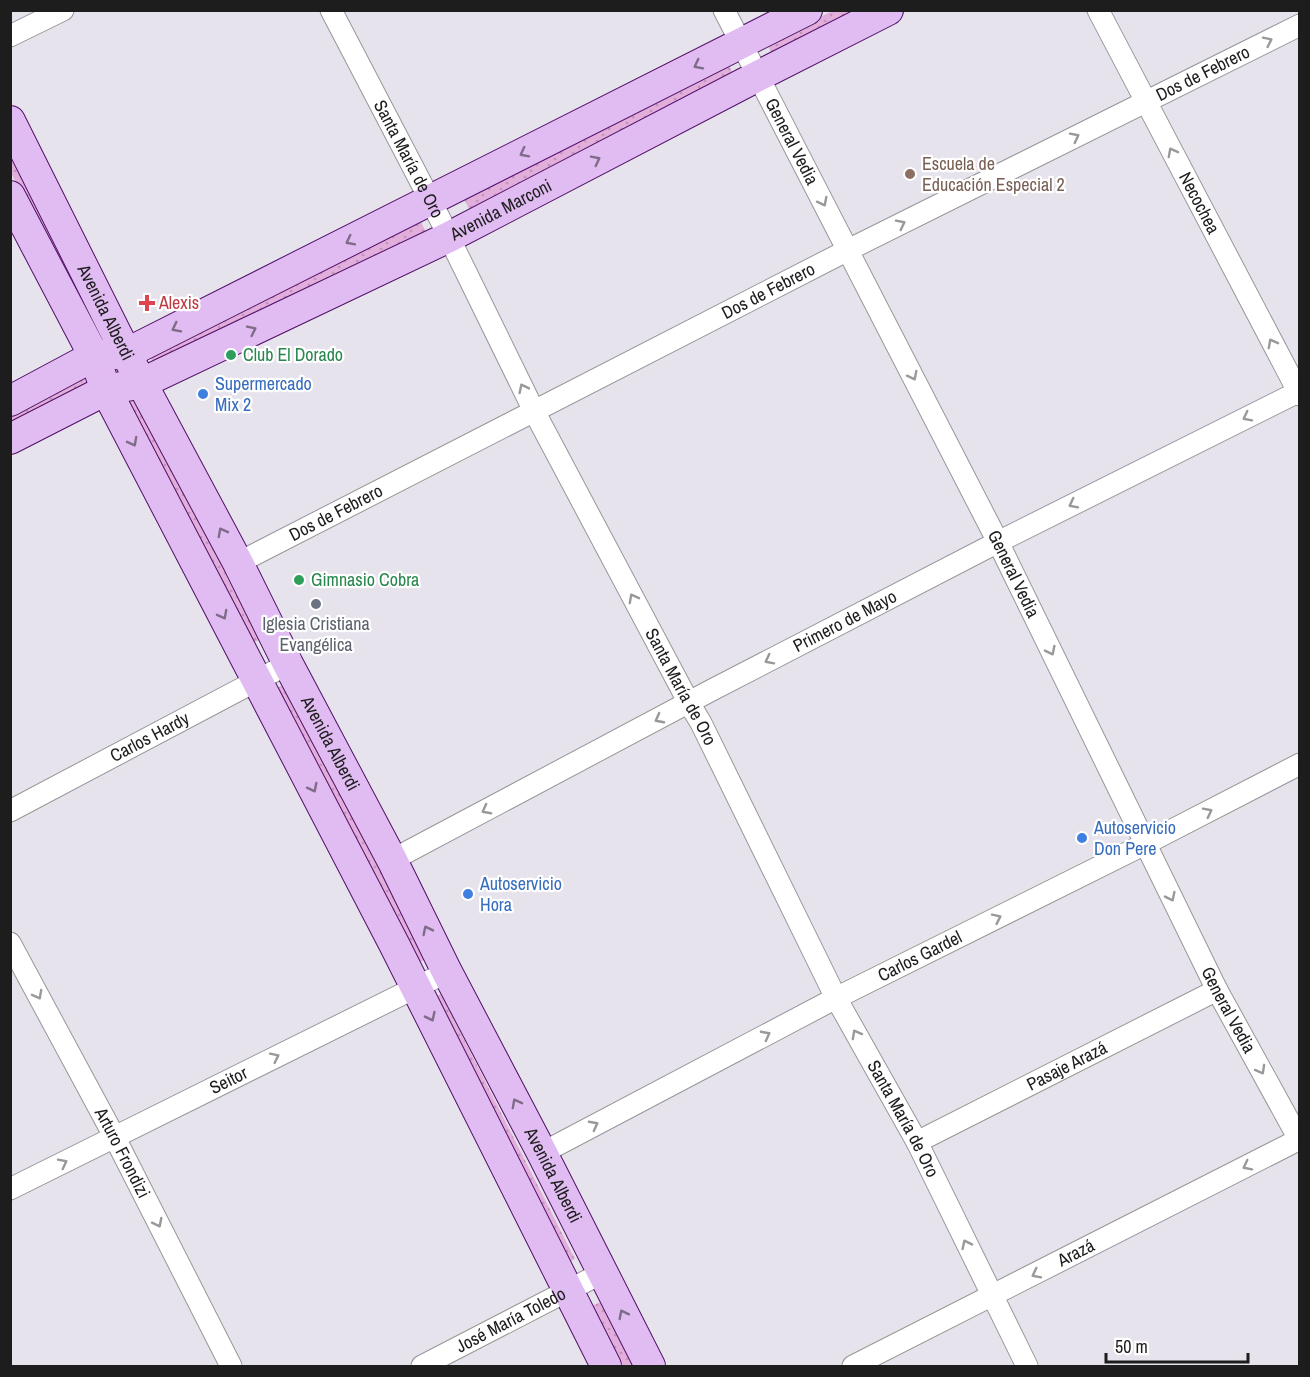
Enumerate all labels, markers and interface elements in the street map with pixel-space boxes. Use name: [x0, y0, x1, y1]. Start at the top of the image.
one-way arrow: [1262, 36, 1273, 48]
street label: Dos de Febrero: [1151, 39, 1254, 107]
one-way arrow: [694, 58, 704, 69]
street label: General Vedia: [759, 94, 825, 189]
street label: Santa María de Oro: [368, 95, 450, 222]
one-way arrow: [1069, 133, 1079, 144]
one-way arrow: [520, 146, 530, 157]
one-way arrow: [1167, 147, 1179, 158]
place label: Escuela de Educación Especial 2: [922, 151, 1065, 197]
one-way arrow: [590, 156, 600, 167]
marker: Escuela de Educación Especial 2: [903, 167, 917, 181]
street label: Necochea: [1173, 168, 1226, 238]
street label: Avenida Marconi: [445, 173, 556, 247]
one-way arrow: [816, 196, 828, 207]
one-way arrow: [894, 220, 905, 232]
one-way arrow: [346, 234, 356, 245]
street label: Dos de Febrero: [717, 256, 819, 325]
street label: Avenida Alberdi: [71, 259, 141, 364]
place label: Alexis: [158, 290, 199, 315]
marker: Alexis: [140, 296, 154, 310]
one-way arrow: [171, 321, 182, 333]
one-way arrow: [246, 326, 257, 338]
one-way arrow: [1268, 339, 1279, 349]
place label: Club El Dorado: [243, 342, 343, 367]
marker: Club El Dorado: [224, 348, 238, 362]
one-way arrow: [906, 369, 917, 380]
place label: Supermercado Mix 2: [215, 371, 312, 417]
one-way arrow: [519, 384, 530, 395]
marker: Supermercado Mix 2: [196, 387, 210, 401]
one-way arrow: [1243, 409, 1254, 421]
one-way arrow: [126, 436, 137, 446]
street label: Dos de Febrero: [285, 478, 387, 547]
one-way arrow: [1068, 497, 1079, 508]
street label: General Vedia: [982, 526, 1046, 622]
one-way arrow: [218, 528, 229, 539]
place label: Gimnasio Cobra: [311, 567, 419, 592]
marker: Gimnasio Cobra: [292, 573, 306, 587]
street label: Primero de Mayo: [789, 584, 901, 658]
one-way arrow: [629, 594, 640, 605]
marker: Iglesia Cristiana Evangélica: [309, 597, 323, 611]
one-way arrow: [216, 608, 227, 619]
place label: Iglesia Cristiana Evangélica: [262, 611, 370, 657]
street label: Santa María de Oro: [639, 624, 723, 749]
one-way arrow: [1044, 644, 1056, 655]
one-way arrow: [764, 653, 775, 665]
street label: Avenida Alberdi: [295, 690, 366, 795]
street label: Carlos Hardy: [105, 705, 194, 768]
one-way arrow: [655, 712, 665, 723]
one-way arrow: [306, 781, 317, 792]
one-way arrow: [482, 803, 493, 814]
one-way arrow: [1202, 808, 1213, 819]
place label: Autoservicio Don Pere: [1093, 815, 1176, 861]
marker: Autoservicio Don Pere: [1075, 831, 1089, 845]
place label: Autoservicio Hora: [479, 871, 562, 917]
marker: Autoservicio Hora: [461, 887, 475, 901]
one-way arrow: [1164, 890, 1175, 901]
one-way arrow: [990, 914, 1001, 926]
street label: Carlos Gardel: [873, 924, 966, 987]
one-way arrow: [422, 925, 434, 936]
street label: General Vedia: [1196, 962, 1262, 1057]
one-way arrow: [31, 989, 42, 999]
one-way arrow: [424, 1011, 435, 1022]
one-way arrow: [852, 1030, 863, 1040]
one-way arrow: [760, 1031, 771, 1042]
street label: Pasaje Arazá: [1022, 1035, 1111, 1096]
one-way arrow: [268, 1053, 279, 1065]
street label: Santa María de Oro: [862, 1056, 945, 1181]
street label: Seitor: [205, 1060, 252, 1100]
one-way arrow: [1254, 1064, 1265, 1074]
one-way arrow: [512, 1099, 523, 1109]
street label: Arturo Frondizi: [88, 1102, 156, 1202]
one-way arrow: [587, 1121, 598, 1133]
street label: Avenida Alberdi: [518, 1122, 588, 1227]
one-way arrow: [56, 1158, 67, 1170]
one-way arrow: [1242, 1159, 1253, 1170]
one-way arrow: [151, 1217, 163, 1228]
street label: Arazá: [1052, 1232, 1099, 1273]
one-way arrow: [962, 1240, 974, 1251]
one-way arrow: [1031, 1267, 1042, 1278]
street label: José María Toledo: [451, 1281, 570, 1358]
one-way arrow: [619, 1310, 630, 1321]
scale bar: [1106, 1326, 1248, 1364]
text: 50 m: [1115, 1334, 1148, 1359]

